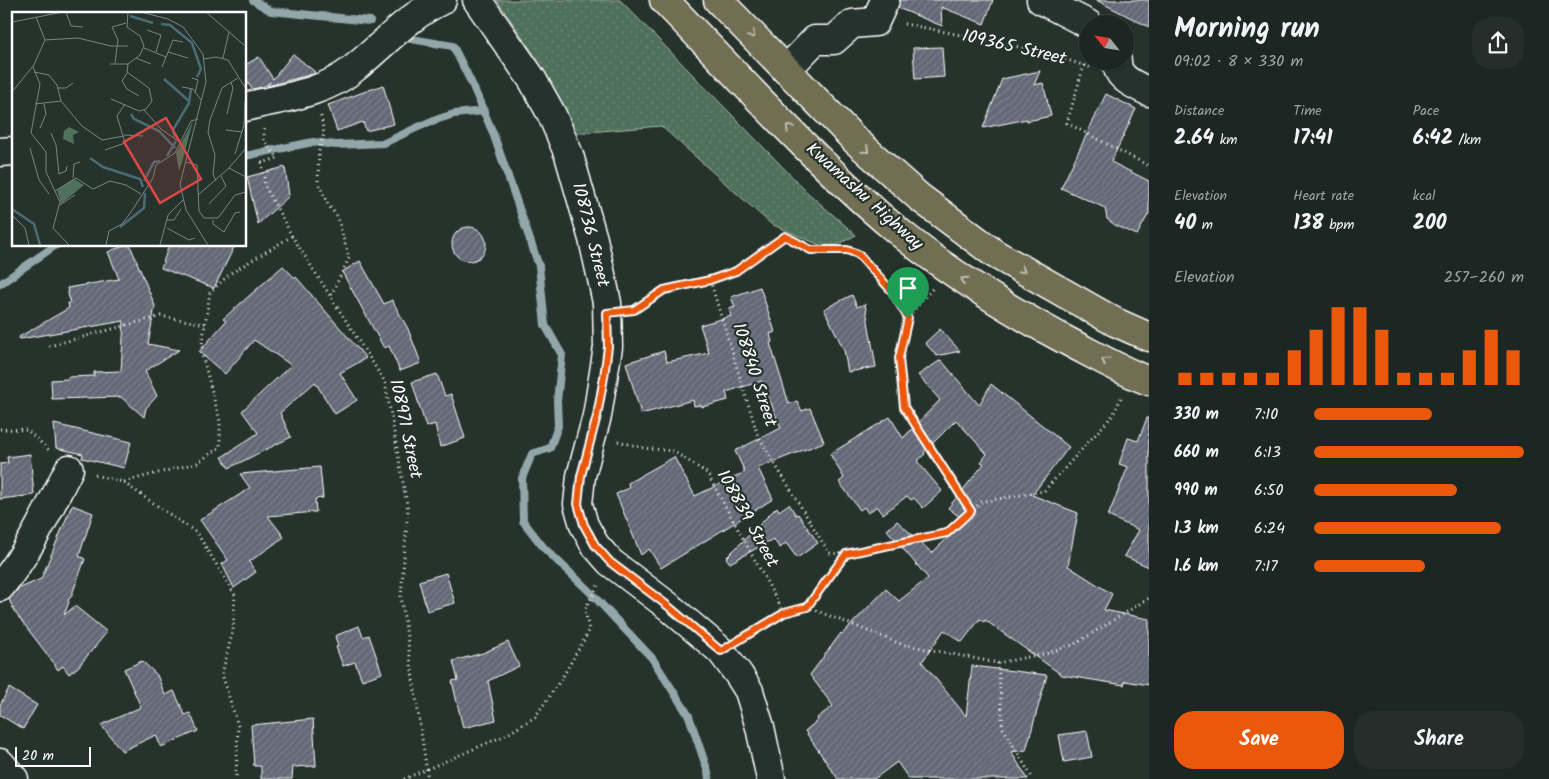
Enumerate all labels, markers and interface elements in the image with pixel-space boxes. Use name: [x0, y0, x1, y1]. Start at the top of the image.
text: Morning run: [1174, 7, 1320, 52]
inset map: [12, 12, 246, 246]
north arrow: [1079, 15, 1134, 70]
map controls: [1079, 15, 1134, 70]
button: share: [1472, 17, 1524, 69]
street label: 109365 Street: [959, 22, 1070, 74]
one-way arrow: [746, 29, 755, 38]
text: 09:02 · 8 × 330 m: [1174, 49, 1303, 74]
text: Distance: [1174, 100, 1224, 122]
text: Time: [1293, 100, 1322, 122]
text: Pace: [1413, 100, 1439, 122]
text: 2.64: [1174, 122, 1214, 155]
text: 17:41: [1293, 122, 1333, 155]
text: 6:42: [1413, 122, 1453, 155]
one-way arrow: [786, 125, 795, 134]
text: km: [1214, 129, 1237, 151]
text: /km: [1453, 129, 1481, 151]
street label: Kwamashu Highway: [798, 136, 930, 259]
one-way arrow: [861, 144, 870, 153]
street label: 108736 Street: [563, 180, 617, 291]
text: Elevation: [1174, 185, 1227, 207]
text: Heart rate: [1293, 185, 1354, 207]
text: kcal: [1413, 185, 1435, 207]
text: 40: [1174, 207, 1196, 240]
text: 138: [1293, 207, 1324, 240]
text: 200: [1413, 207, 1446, 240]
text: m: [1196, 214, 1213, 236]
text: bpm: [1324, 214, 1354, 236]
one-way arrow: [1017, 264, 1026, 274]
text: Elevation: [1174, 265, 1235, 290]
text: 257–260 m: [1444, 265, 1524, 290]
pin: [887, 267, 929, 318]
icon: arrive: [894, 274, 922, 302]
one-way arrow: [961, 276, 970, 286]
street label: 108840 Street: [724, 319, 785, 432]
one-way arrow: [1101, 357, 1110, 367]
street label: 108971 Street: [380, 377, 430, 482]
text: 330 m: [1174, 402, 1219, 427]
text: 7:10: [1254, 402, 1278, 427]
text: 660 m: [1174, 440, 1219, 465]
text: 6:13: [1254, 440, 1281, 465]
street label: 108839 Street: [708, 465, 786, 574]
text: 990 m: [1174, 478, 1218, 503]
text: 6:50: [1254, 478, 1283, 503]
text: 1.3 km: [1174, 516, 1219, 541]
text: 6:24: [1254, 516, 1285, 541]
text: 1.6 km: [1174, 554, 1218, 579]
text: 7:17: [1254, 554, 1278, 579]
button: Save: [1174, 711, 1344, 769]
button: Share: [1354, 711, 1524, 769]
scale bar: [15, 744, 91, 767]
text: 20 m: [22, 745, 54, 767]

